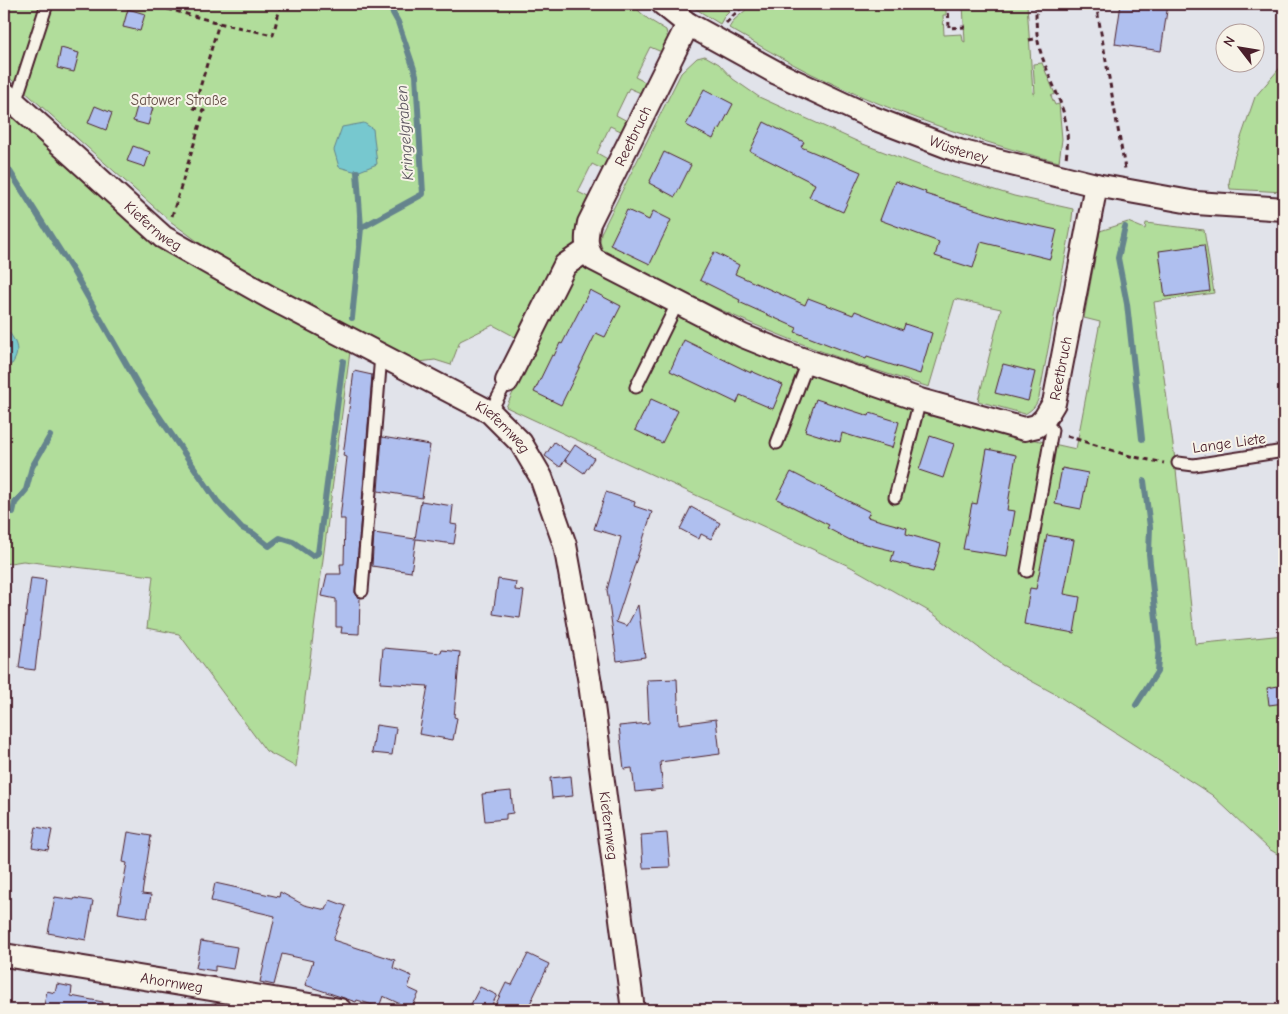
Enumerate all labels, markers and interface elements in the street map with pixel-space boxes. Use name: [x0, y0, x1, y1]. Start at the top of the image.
north arrow: [1216, 22, 1266, 72]
text: N: [1220, 33, 1239, 50]
water label: Kringelgraben: [393, 85, 417, 181]
park label: Satower Straße: [131, 91, 228, 109]
street label: Reetbruch: [611, 103, 655, 169]
street label: Wüsteney: [927, 131, 990, 167]
street label: Kiefernweg: [121, 197, 185, 255]
street label: Reetbruch: [1046, 335, 1076, 402]
street label: Kiefernweg: [472, 397, 534, 456]
street label: Lange Liete: [1191, 429, 1267, 457]
street label: Kiefernweg: [595, 790, 622, 861]
street label: Ahornweg: [139, 968, 204, 996]

